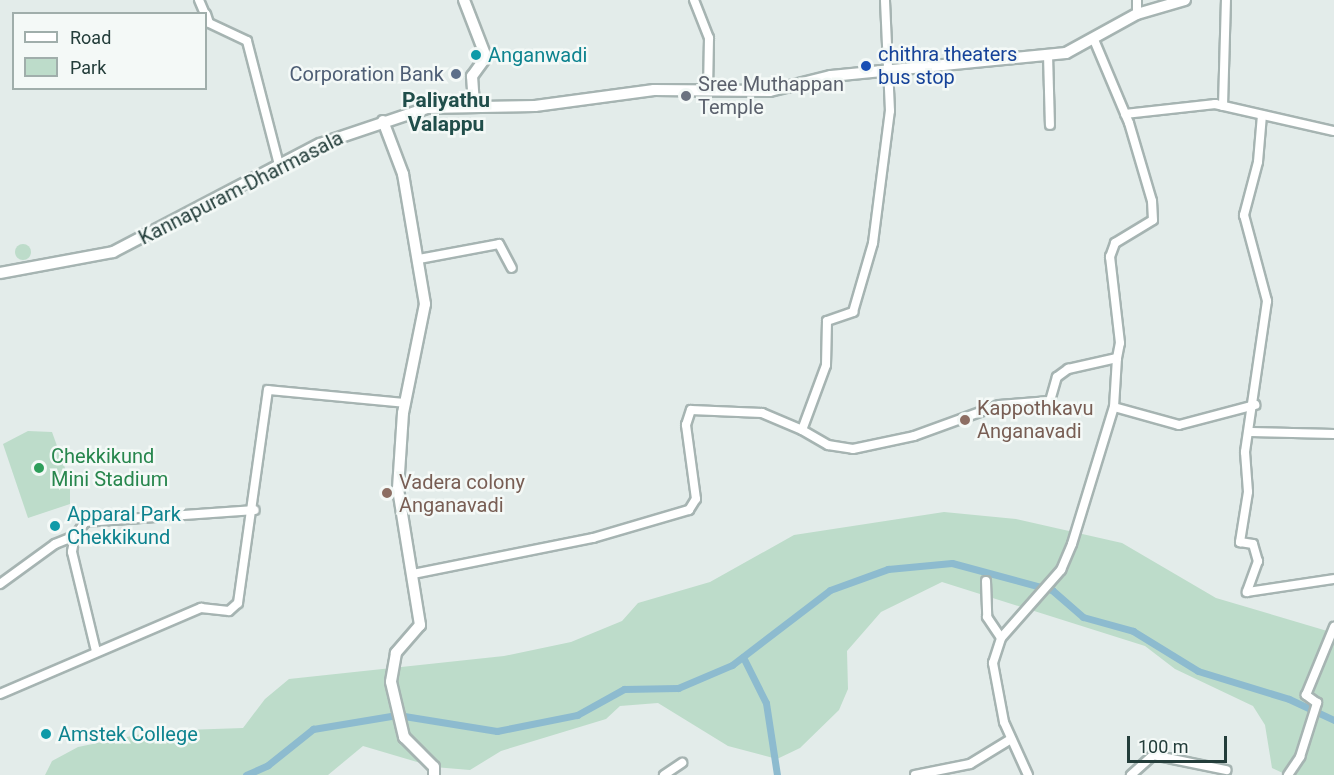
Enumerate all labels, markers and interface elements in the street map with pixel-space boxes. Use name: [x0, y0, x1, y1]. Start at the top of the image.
legend: [12, 12, 207, 90]
text: Road: [70, 27, 111, 48]
place label: chithra theaters bus stop: [878, 42, 1017, 89]
place label: Anganwadi: [488, 43, 587, 67]
marker: Anganwadi: [469, 48, 483, 62]
text: Park: [70, 57, 106, 78]
marker: chithra theaters bus stop: [859, 59, 873, 73]
place label: Corporation Bank: [290, 62, 444, 86]
marker: Corporation Bank: [449, 67, 463, 81]
place label: Sree Muthappan Temple: [698, 72, 844, 119]
district label: Paliyathu Valappu: [402, 87, 490, 137]
marker: Sree Muthappan Temple: [679, 89, 693, 103]
street label: Kannapuram-Dharmasala: [135, 126, 347, 250]
place label: Kappothkavu Anganavadi: [977, 396, 1093, 443]
marker: Kappothkavu Anganavadi: [958, 413, 972, 427]
place label: Chekkikund Mini Stadium: [51, 444, 168, 491]
marker: Chekkikund Mini Stadium: [32, 461, 46, 475]
place label: Vadera colony Anganavadi: [399, 470, 525, 517]
marker: Vadera colony Anganavadi: [380, 486, 394, 500]
place label: Apparal Park Chekkikund: [67, 502, 181, 549]
marker: Apparal Park Chekkikund: [48, 519, 62, 533]
place label: Amstek College: [58, 722, 198, 746]
scale bar: [1130, 724, 1230, 762]
marker: Amstek College: [39, 727, 53, 741]
text: 100 m: [1138, 736, 1189, 757]

